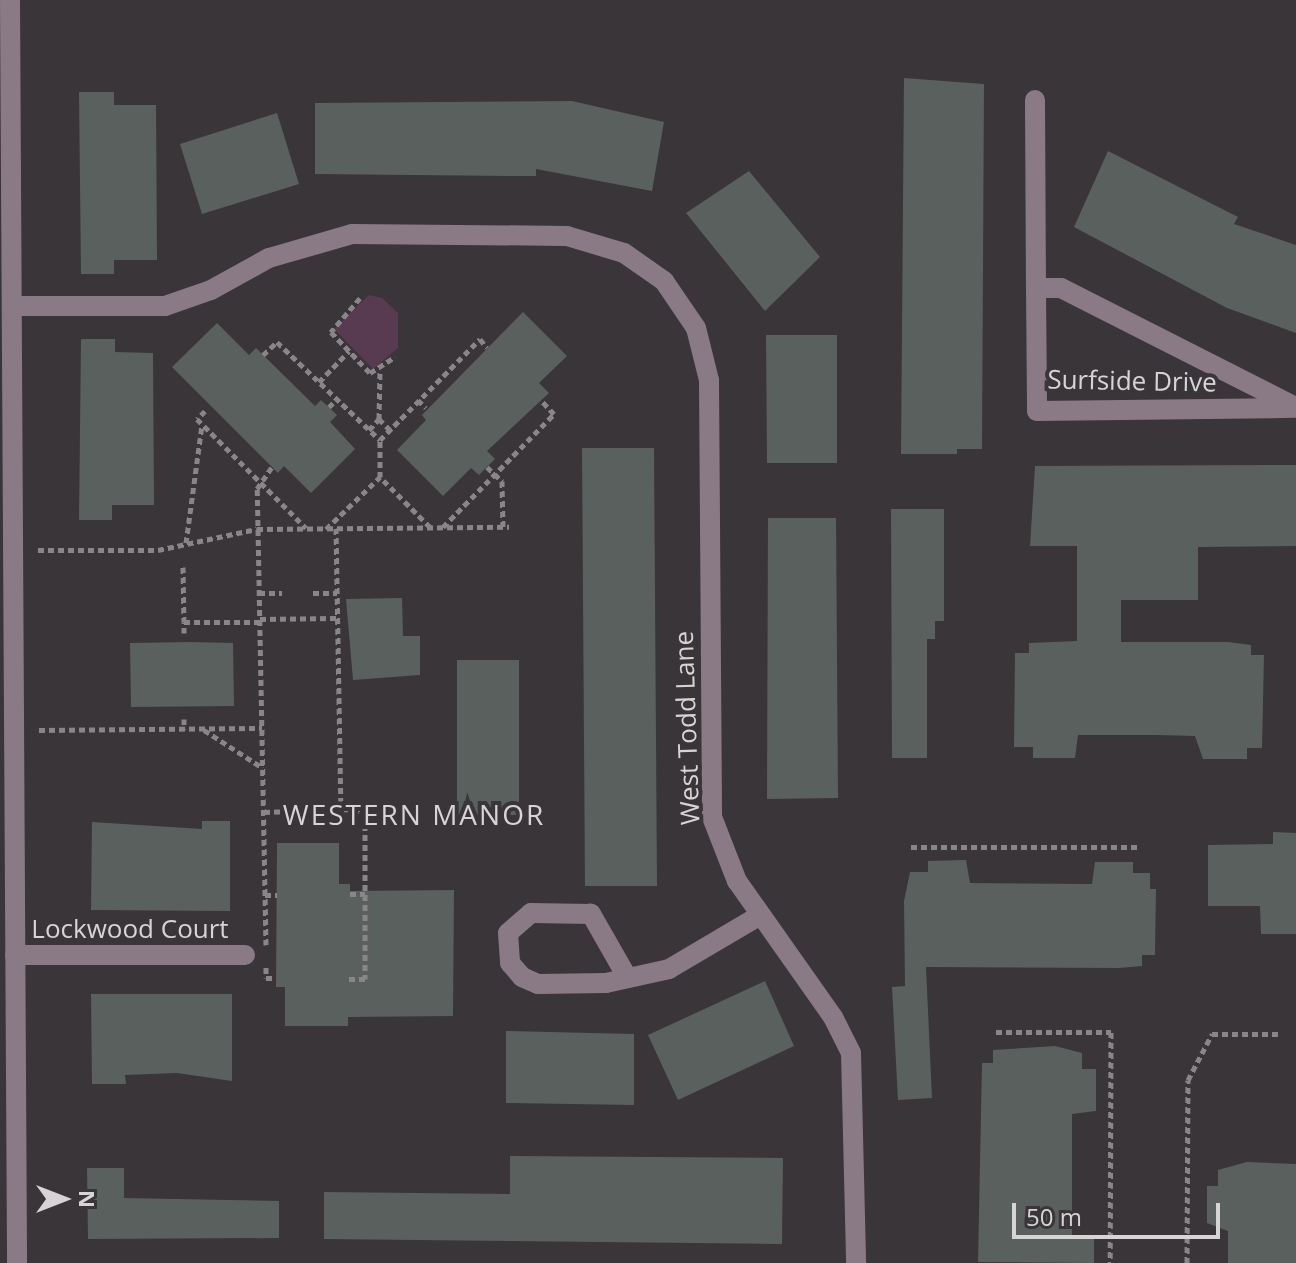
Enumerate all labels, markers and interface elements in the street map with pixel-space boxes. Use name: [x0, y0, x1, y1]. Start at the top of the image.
street label: Surfside Drive: [1047, 364, 1217, 398]
street label: West Todd Lane: [668, 630, 706, 826]
district label: WESTERN MANOR: [283, 797, 545, 831]
street label: Lockwood Court: [31, 913, 229, 945]
north arrow: [24, 1159, 104, 1239]
scale bar: [1016, 1187, 1224, 1237]
text: N: [73, 1190, 103, 1208]
text: 50 m: [1026, 1200, 1082, 1233]

